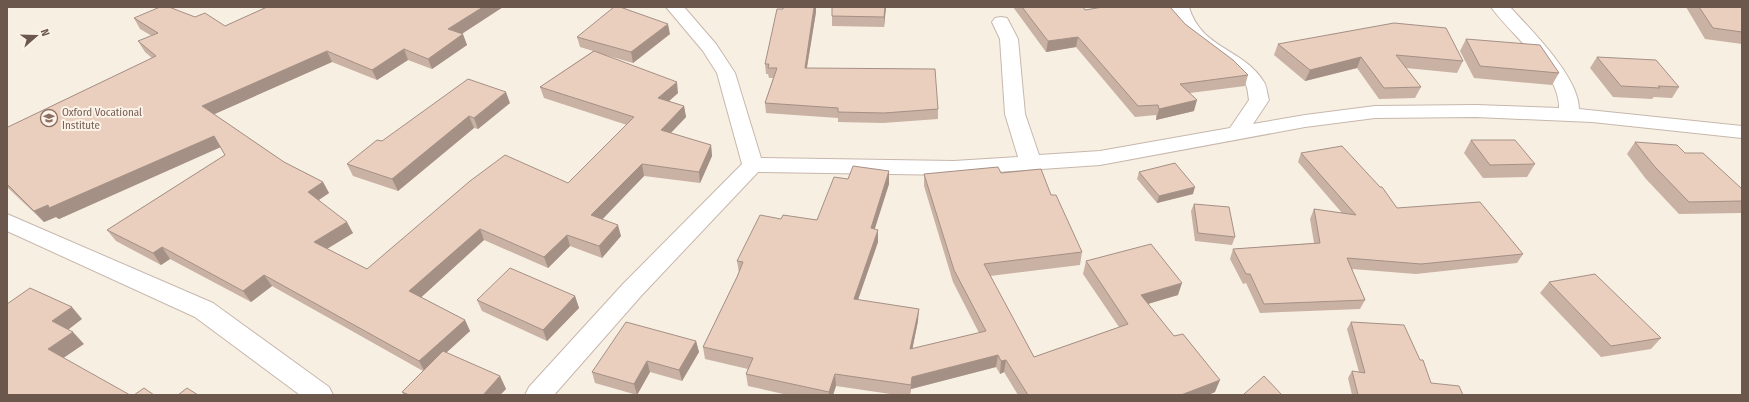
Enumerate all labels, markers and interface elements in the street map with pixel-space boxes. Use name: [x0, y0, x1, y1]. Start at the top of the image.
north arrow: [16, 16, 56, 56]
text: N: [38, 27, 52, 38]
place label: Oxford Vocational Institute: [62, 106, 142, 132]
school or university icon: Oxford Vocational Institute: [39, 108, 59, 128]

